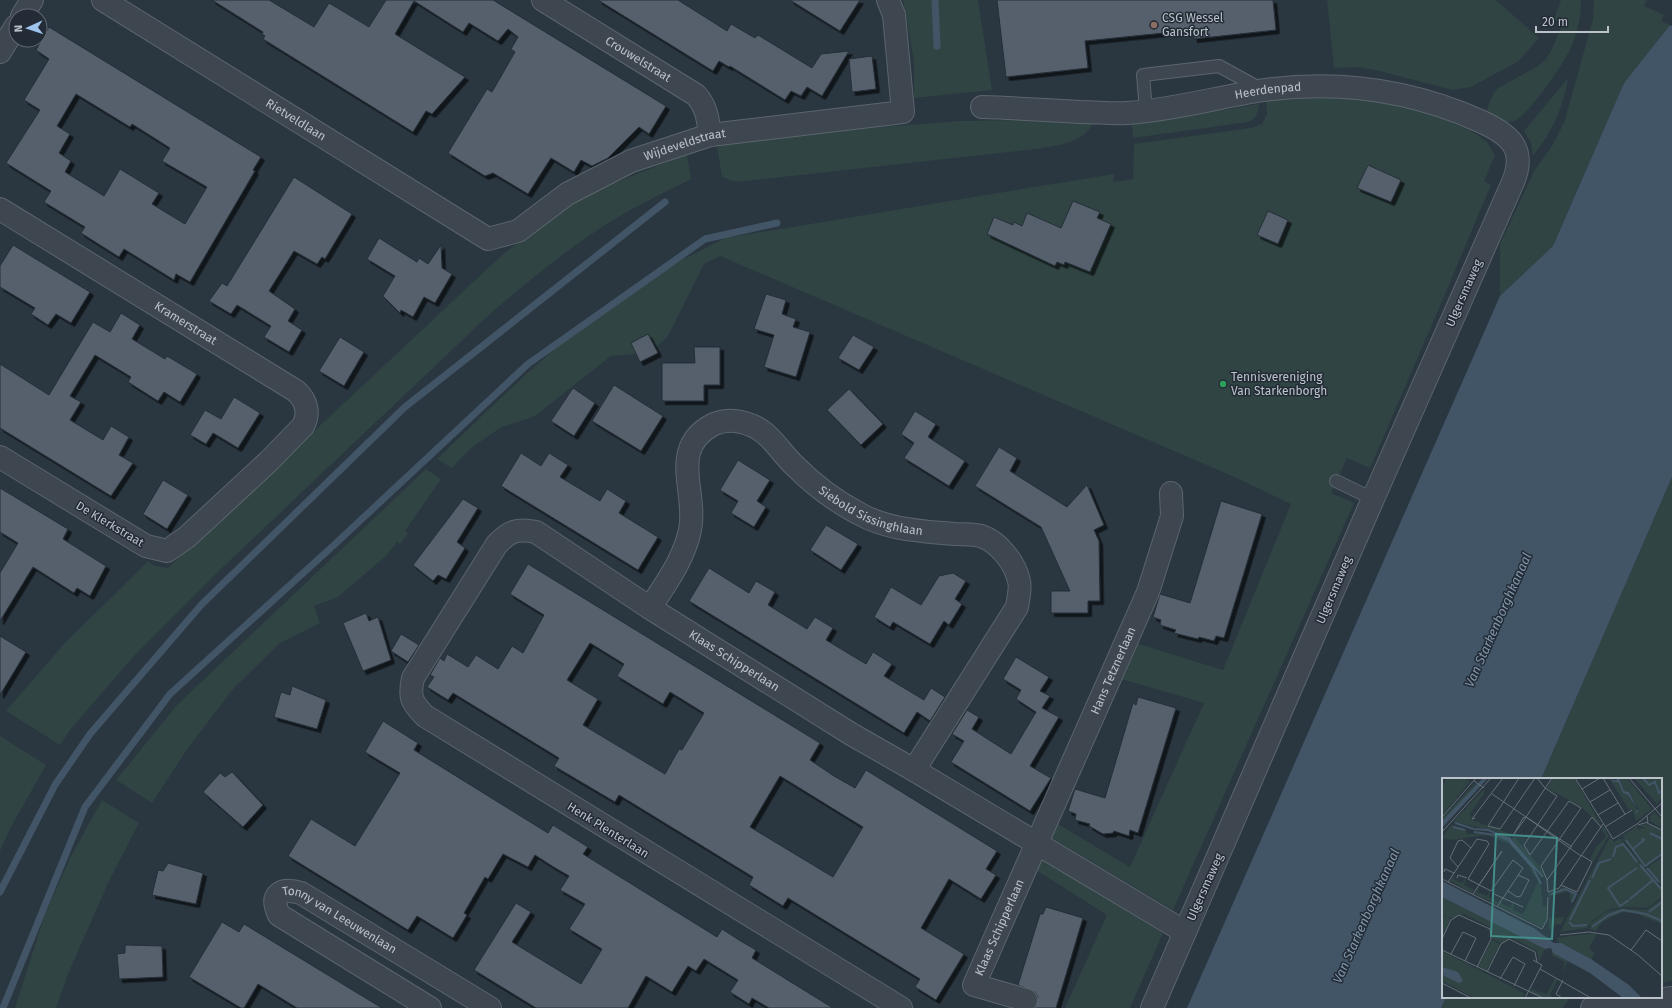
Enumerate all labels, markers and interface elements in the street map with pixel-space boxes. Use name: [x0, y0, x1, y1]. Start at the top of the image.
north arrow: [8, 8, 48, 48]
scale bar: [1536, 8, 1608, 34]
place label: CSG Wessel Gansfort: [1162, 11, 1224, 39]
text: 20 m: [1542, 15, 1568, 29]
marker: CSG Wessel Gansfort: [1149, 20, 1159, 30]
text: N: [12, 25, 25, 32]
street label: Crouwelstraat: [603, 33, 674, 85]
street label: Heerdenpad: [1233, 80, 1302, 102]
street label: Rietveldlaan: [263, 96, 328, 144]
street label: Wijdeveldstraat: [642, 126, 727, 163]
street label: Ulgersmaweg: [1443, 256, 1485, 329]
street label: Kramerstraat: [152, 299, 220, 348]
place label: Tennisvereniging Van Starkenborgh: [1231, 370, 1327, 398]
marker: Tennisvereniging Van Starkenborgh: [1218, 379, 1228, 389]
street label: Siebold Sissinghlaan: [816, 483, 924, 538]
street label: De Klerkstraat: [74, 498, 147, 550]
water label: Van Starkenborghkanaal: [1462, 550, 1535, 689]
street label: Ulgersmaweg: [1313, 553, 1355, 626]
street label: Hans Tetznerlaan: [1088, 625, 1139, 716]
street label: Klaas Schipperlaan: [686, 627, 782, 694]
inset map: [1442, 778, 1662, 998]
street label: Henk Plenterlaan: [565, 799, 651, 861]
water label: Van Starkenborghkanaal: [1330, 846, 1403, 985]
street label: Ulgersmaweg: [1184, 850, 1226, 923]
street label: Klaas Schipperlaan: [972, 877, 1027, 978]
street label: Tonny van Leeuwenlaan: [281, 884, 399, 957]

